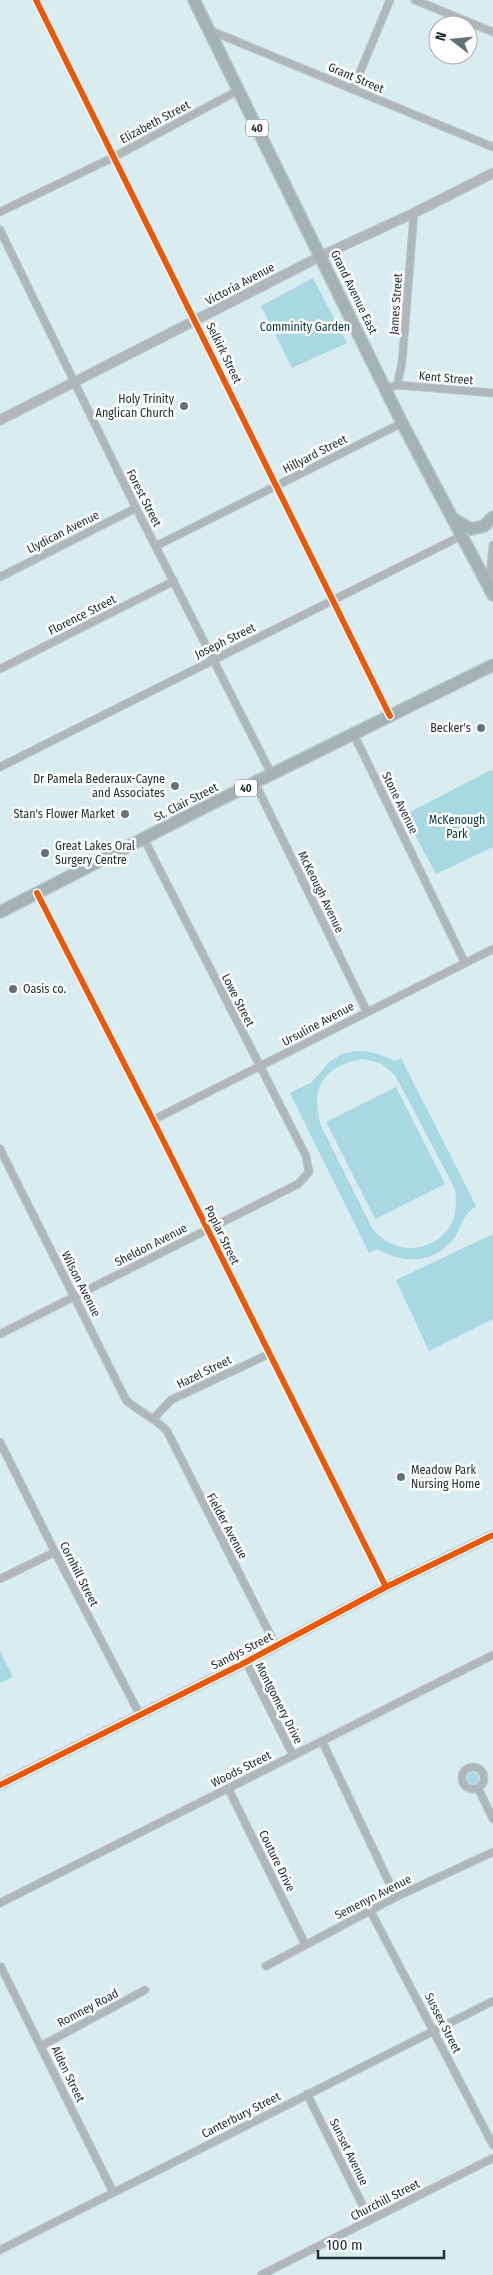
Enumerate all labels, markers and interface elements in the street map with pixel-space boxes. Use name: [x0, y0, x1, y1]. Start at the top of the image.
north arrow: [428, 15, 478, 65]
text: N: [432, 30, 450, 43]
street label: Grant Street: [326, 60, 386, 96]
street label: Elizabeth Street: [118, 98, 192, 146]
road number: 40: [246, 120, 268, 136]
street label: Grand Avenue East: [328, 248, 380, 336]
street label: Victoria Avenue: [203, 260, 277, 308]
street label: James Street: [387, 273, 405, 335]
street label: Selkirk Street: [203, 320, 245, 386]
park label: Comminity Garden: [260, 320, 350, 334]
street label: Kent Street: [418, 369, 474, 387]
place label: Holy Trinity Anglican Church: [96, 392, 175, 420]
marker: Holy Trinity Anglican Church: [178, 400, 190, 412]
street label: Hillyard Street: [281, 432, 350, 476]
street label: Forest Street: [124, 467, 164, 529]
street label: Llydican Avenue: [25, 508, 101, 556]
street label: Florence Street: [46, 592, 118, 638]
street label: Joseph Street: [192, 620, 258, 662]
place label: Becker's: [430, 721, 471, 735]
marker: Becker's: [475, 722, 487, 734]
street label: Stone Avenue: [379, 770, 421, 836]
place label: Dr Pamela Bederaux-Cayne and Associates: [33, 772, 165, 800]
street label: St. Clair Street: [152, 780, 220, 824]
marker: Dr Pamela Bederaux-Cayne and Associates: [169, 780, 181, 792]
road number: 40: [235, 780, 257, 796]
place label: Stan's Flower Market: [14, 807, 115, 821]
marker: Stan's Flower Market: [119, 808, 131, 820]
park label: McKenough Park: [429, 813, 485, 841]
place label: Great Lakes Oral Surgery Centre: [55, 839, 135, 867]
marker: Great Lakes Oral Surgery Centre: [39, 847, 51, 859]
street label: McKeough Avenue: [295, 849, 347, 935]
street label: Lowe Street: [219, 971, 257, 1029]
place label: Oasis co.: [23, 982, 66, 996]
marker: Oasis co.: [7, 983, 19, 995]
street label: Ursuline Avenue: [279, 999, 357, 1049]
street label: Poplar Street: [202, 1203, 242, 1267]
street label: Sheldon Avenue: [113, 1221, 190, 1269]
street label: Wilson Avenue: [58, 1249, 104, 1319]
street label: Hazel Street: [174, 1353, 234, 1391]
place label: Meadow Park Nursing Home: [411, 1463, 480, 1491]
marker: Meadow Park Nursing Home: [395, 1471, 407, 1483]
street label: Fielder Avenue: [204, 1491, 250, 1561]
street label: Cornhill Street: [57, 1539, 101, 1609]
street label: Sandys Street: [209, 1629, 275, 1673]
street label: Montgomery Drive: [252, 1660, 306, 1746]
street label: Woods Street: [209, 1748, 273, 1790]
street label: Couture Drive: [256, 1828, 298, 1894]
street label: Semenyn Avenue: [332, 1872, 414, 1922]
street label: Romney Road: [55, 1986, 121, 2030]
street label: Sussex Street: [422, 1991, 464, 2056]
street label: Alden Street: [48, 2044, 88, 2104]
street label: Canterbury Street: [199, 2089, 283, 2141]
street label: Sunset Avenue: [327, 2116, 371, 2188]
street label: Churchill Street: [348, 2177, 422, 2223]
scale bar: [318, 2228, 444, 2260]
text: 100 m: [326, 2236, 363, 2254]

